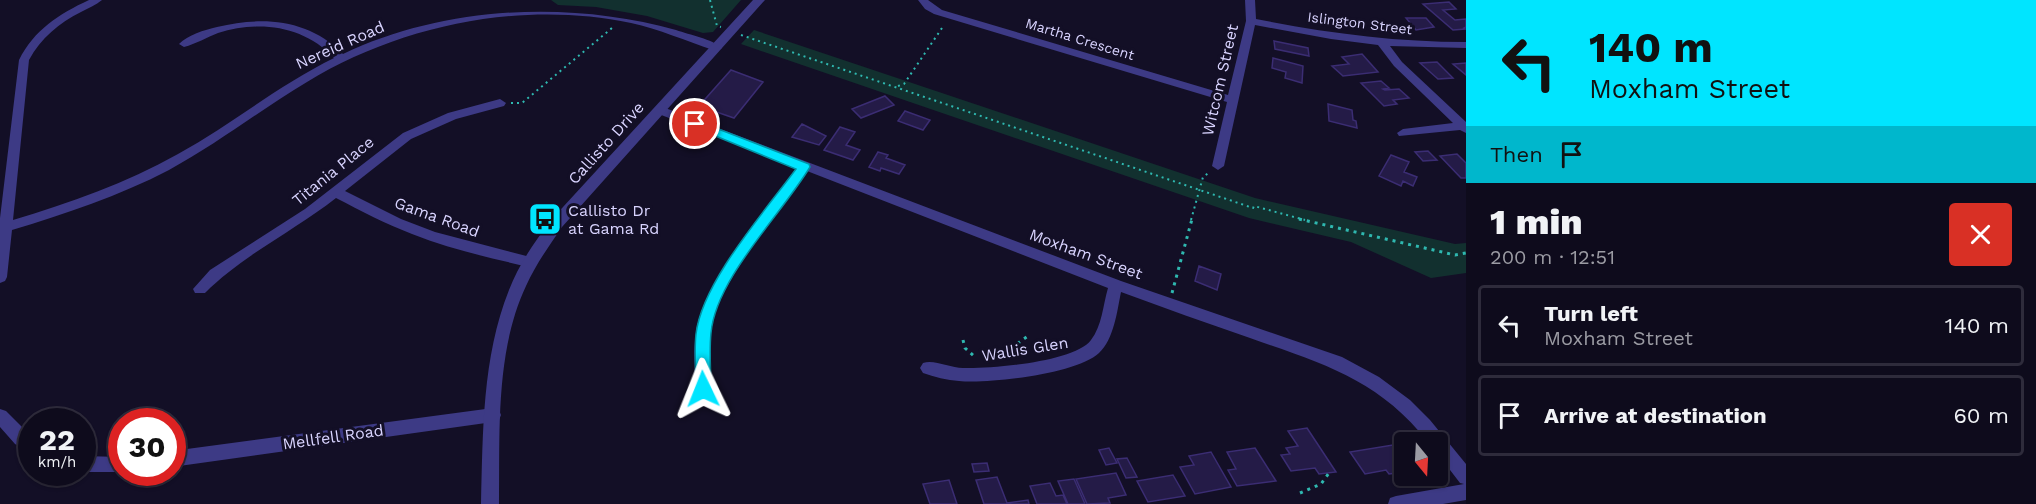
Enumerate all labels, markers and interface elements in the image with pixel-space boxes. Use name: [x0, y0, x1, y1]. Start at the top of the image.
street label: Islington Street: [1307, 9, 1413, 37]
street label: Martha Crescent: [1024, 15, 1136, 63]
street label: Nereid Road: [293, 17, 387, 73]
street label: Witcom Street: [1198, 22, 1242, 138]
text: 140 m: [1589, 23, 1713, 72]
icon: left: [1490, 24, 1568, 102]
text: Moxham Street: [1589, 73, 1790, 105]
street label: Callisto Drive: [564, 98, 648, 188]
pin: [669, 98, 720, 149]
icon: arrive: [678, 107, 711, 140]
street label: Titania Place: [288, 132, 378, 210]
icon: arrive: [1555, 138, 1588, 171]
text: Then: [1490, 142, 1543, 167]
street label: Gama Road: [392, 193, 482, 241]
bus stop icon: Callisto Dr at Gama Rd: [527, 201, 563, 237]
place label: Callisto Dr at Gama Rd: [568, 201, 659, 238]
text: 1 min: [1490, 201, 1583, 243]
button: close: [1949, 203, 2012, 266]
street label: Moxham Street: [1027, 225, 1146, 283]
text: 200 m · 12:51: [1490, 245, 1615, 269]
text: Turn left: [1544, 301, 1638, 326]
icon: left: [1493, 309, 1526, 342]
text: 140 m: [1945, 313, 2009, 338]
text: Moxham Street: [1544, 326, 1693, 350]
street label: Wallis Glen: [980, 333, 1070, 365]
position arrow: [671, 357, 735, 421]
icon: arrive: [1493, 399, 1526, 432]
text: Arrive at destination: [1544, 403, 1767, 428]
text: 60 m: [1953, 403, 2009, 428]
speed limit sign: 30: [108, 408, 186, 486]
street label: Mellfell Road: [281, 421, 385, 453]
text: 22: [39, 422, 75, 457]
north arrow: [1394, 432, 1448, 486]
map controls: [1394, 432, 1448, 486]
text: km/h: [38, 453, 76, 471]

